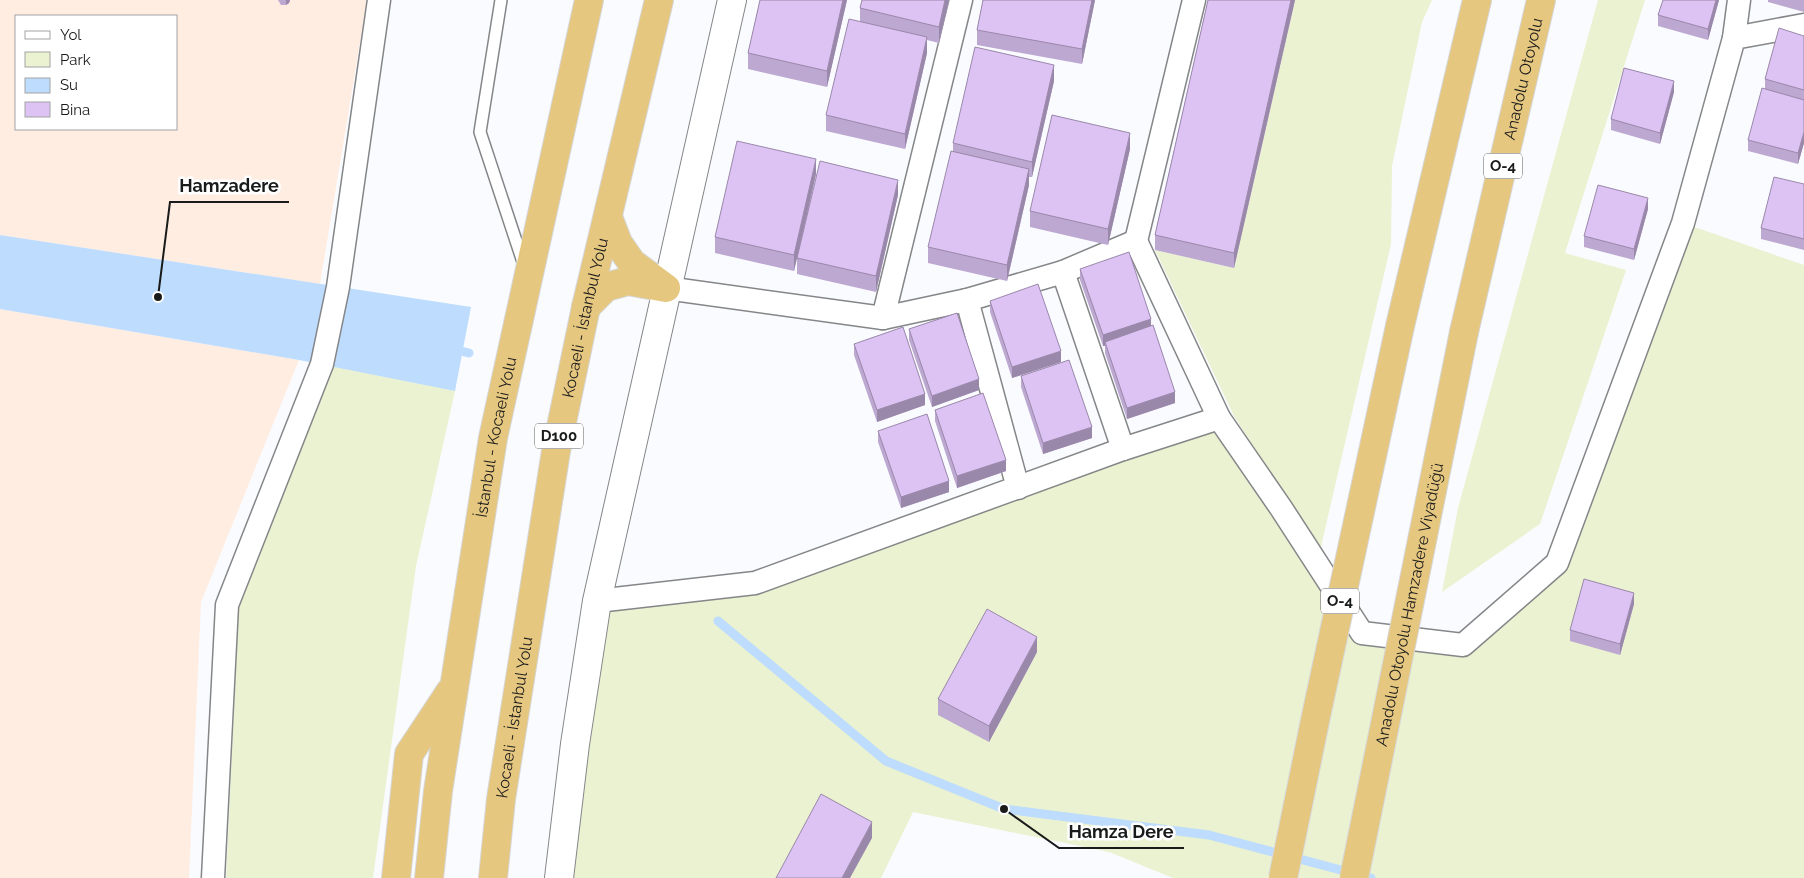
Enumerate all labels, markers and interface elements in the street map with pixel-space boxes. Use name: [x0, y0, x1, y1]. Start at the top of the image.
legend: [15, 15, 178, 130]
street label: Anadolu Otoyolu: [1499, 16, 1546, 142]
text: Yol: [60, 26, 82, 44]
text: Park: [60, 51, 91, 69]
text: Su: [60, 76, 78, 94]
text: Bina: [60, 101, 90, 119]
road number: O-4: [1484, 154, 1522, 178]
callout: Hamzadere: [170, 169, 289, 202]
text: Hamzadere: [179, 175, 279, 196]
street label: Kocaeli - İstanbul Yolu: [558, 236, 612, 399]
street label: İstanbul - Kocaeli Yolu: [470, 355, 520, 519]
road number: D100: [535, 424, 583, 448]
street label: Anadolu Otoyolu Hamzadere Viyadüğü: [1371, 461, 1447, 748]
road number: O-4: [1321, 588, 1359, 614]
street label: Kocaeli - İstanbul Yolu: [492, 635, 536, 800]
callout: Hamza Dere: [1059, 815, 1184, 848]
text: Hamza Dere: [1068, 821, 1174, 842]

